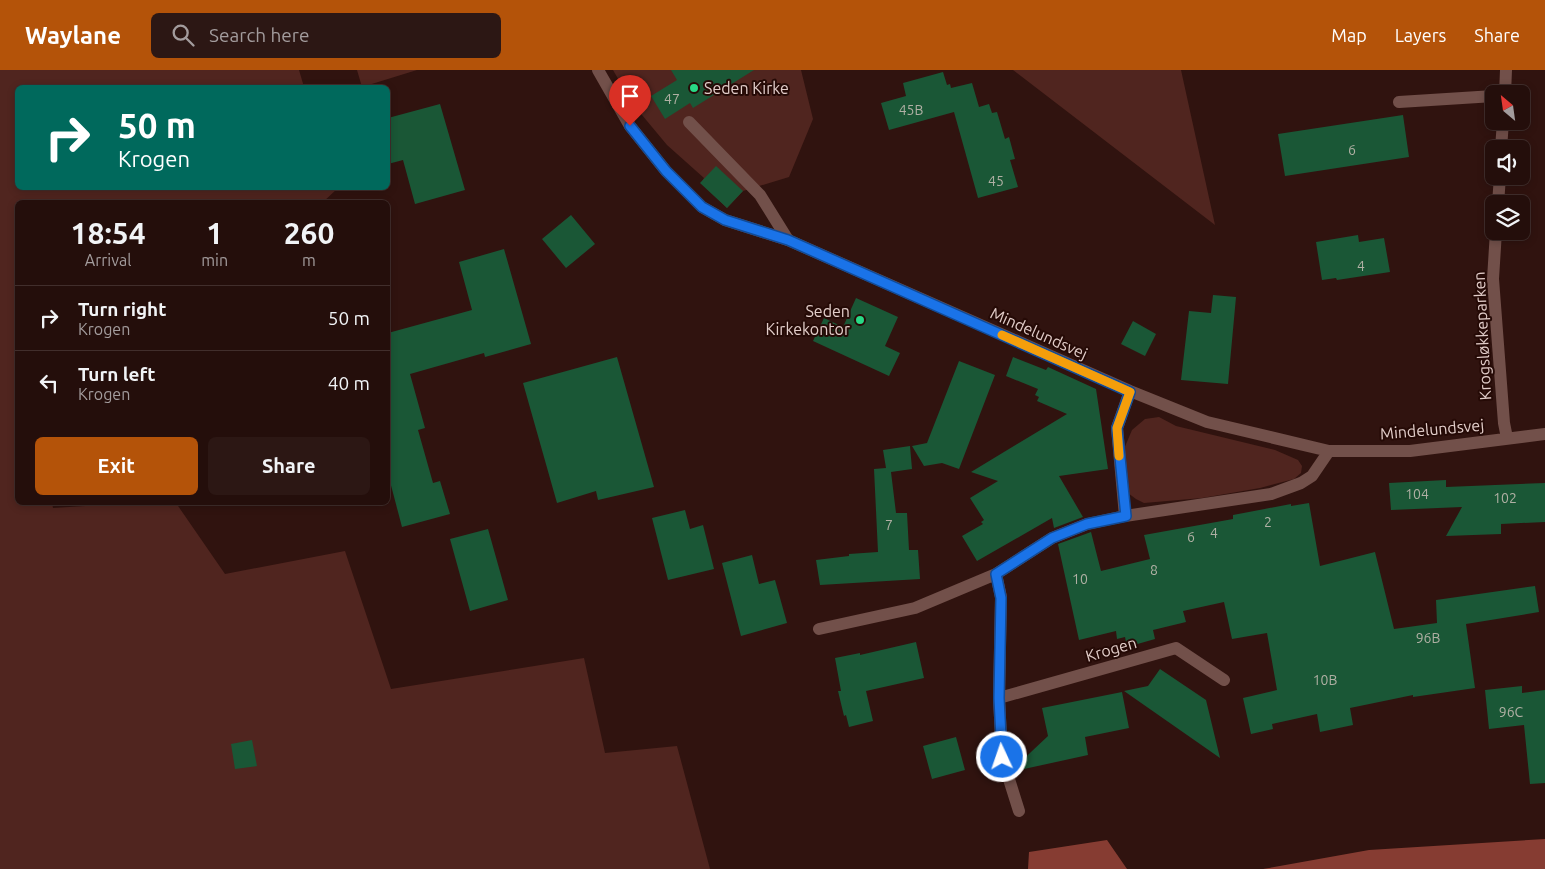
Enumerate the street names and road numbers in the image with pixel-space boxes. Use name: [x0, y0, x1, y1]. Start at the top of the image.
street label: Krogsløkkeparken: [1470, 271, 1494, 401]
street label: Mindelundsvej: [988, 304, 1090, 362]
street label: Mindelundsvej: [1379, 415, 1485, 443]
street label: Krogen: [1083, 633, 1139, 665]

